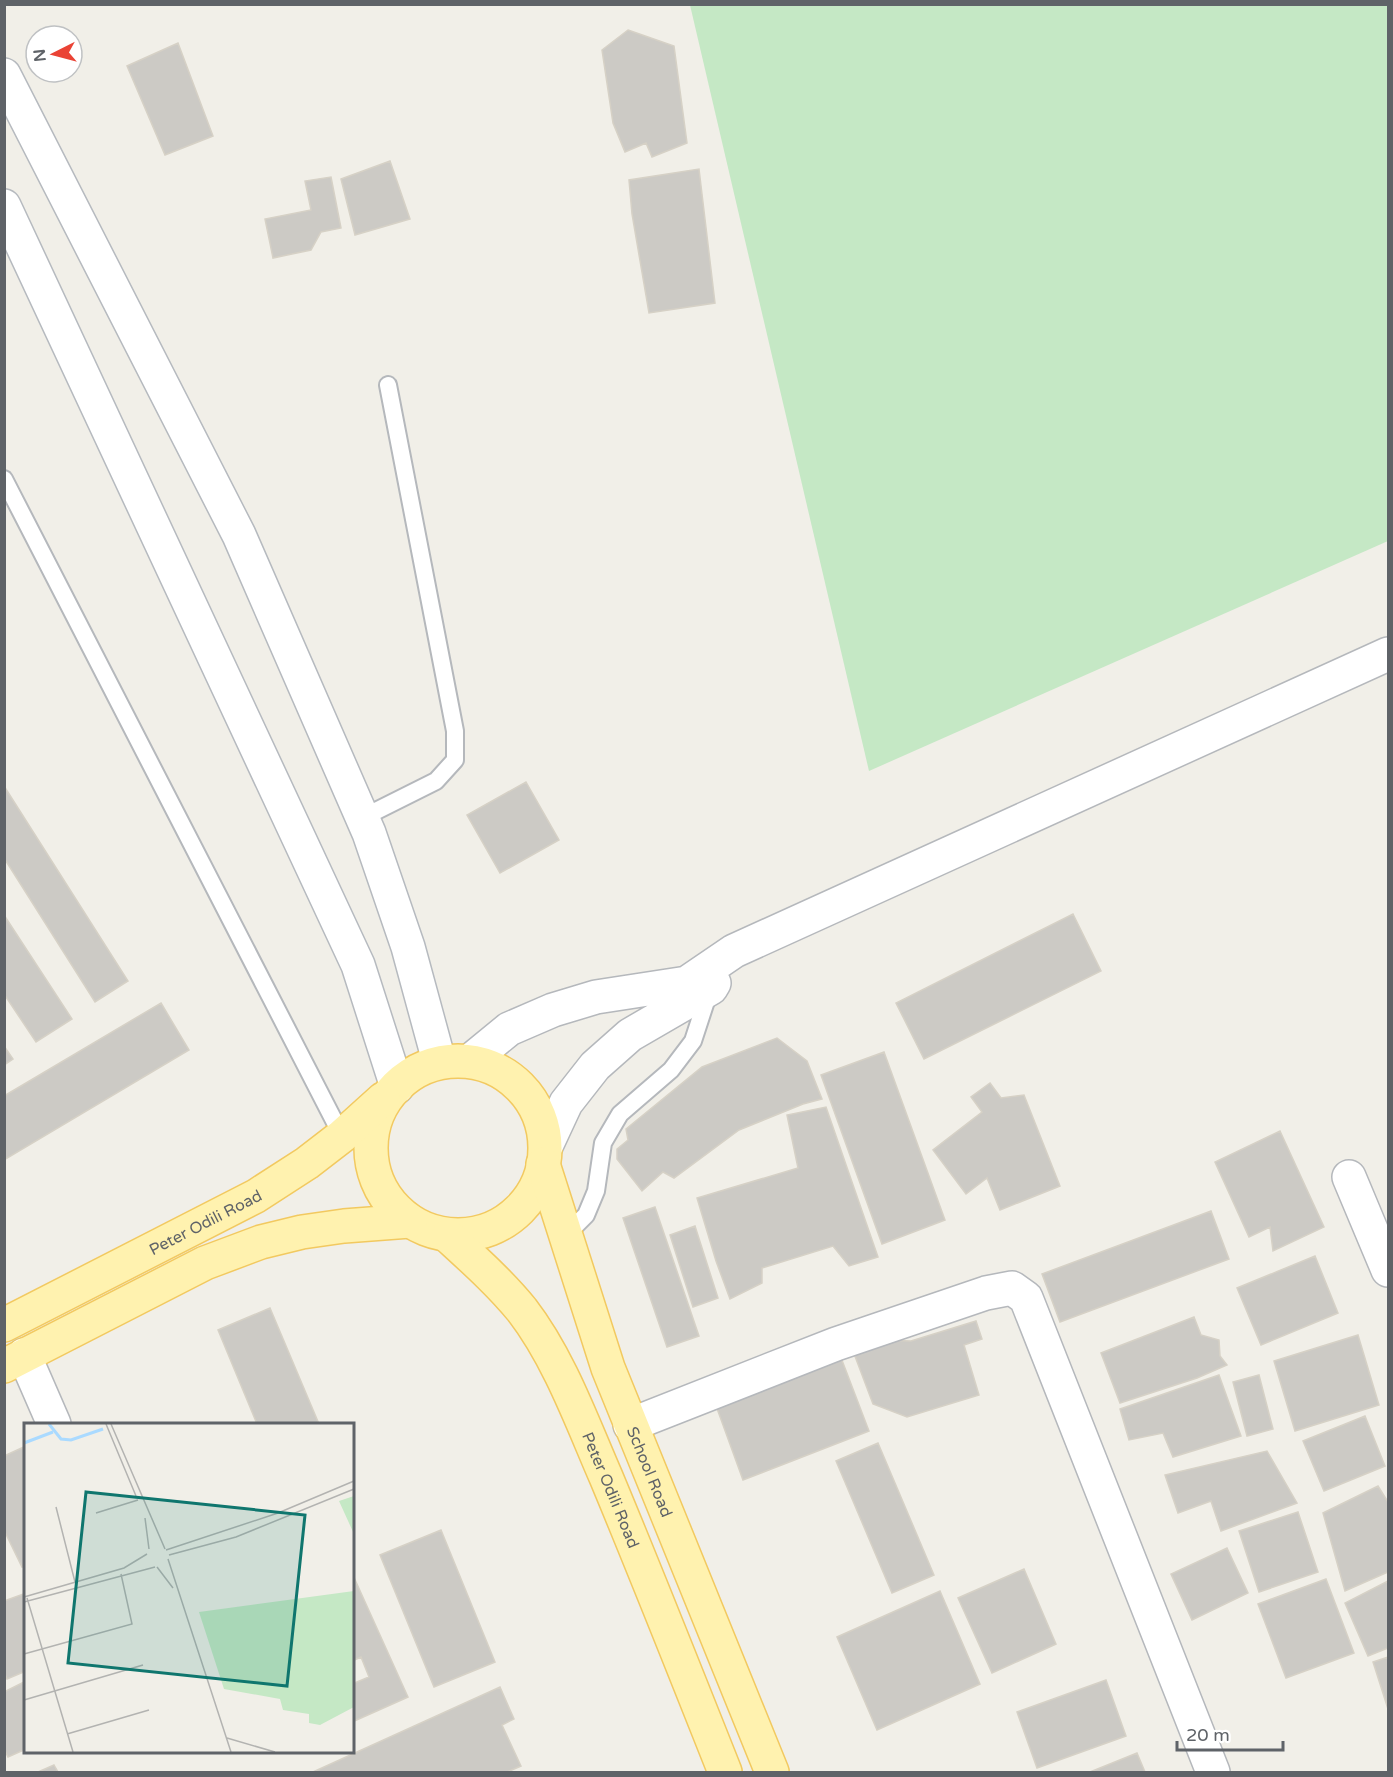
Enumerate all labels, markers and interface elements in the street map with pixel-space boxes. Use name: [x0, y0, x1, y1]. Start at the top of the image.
north arrow: [24, 24, 84, 84]
text: N: [29, 48, 51, 63]
street label: Peter Odili Road: [146, 1186, 265, 1260]
inset map: [24, 1423, 354, 1753]
street label: School Road: [622, 1424, 676, 1520]
street label: Peter Odili Road: [577, 1429, 643, 1551]
scale bar: [1177, 1714, 1284, 1752]
text: 20 m: [1186, 1724, 1230, 1746]

